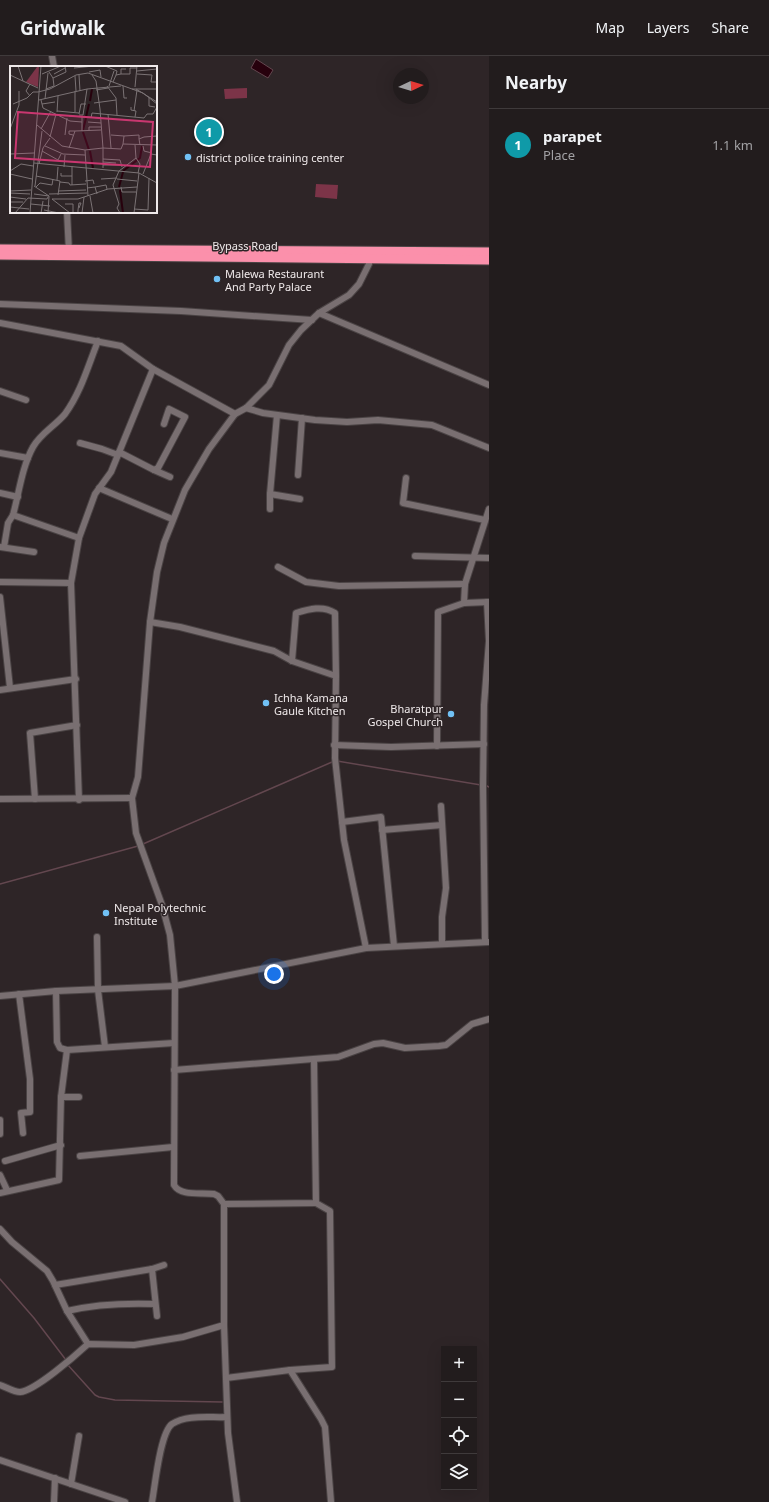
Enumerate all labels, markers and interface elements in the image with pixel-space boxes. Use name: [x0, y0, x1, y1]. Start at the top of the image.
text: Gridwalk: [20, 15, 105, 41]
text: Map: [596, 18, 625, 37]
text: Layers: [647, 18, 689, 37]
text: Share: [711, 18, 749, 37]
inset map: [10, 66, 157, 213]
north arrow: [393, 68, 429, 104]
text: Nearby: [505, 71, 567, 94]
pin: 1: [196, 117, 222, 147]
text: parapet: [543, 126, 602, 146]
text: 1: [514, 136, 522, 154]
text: 1.1 km: [712, 136, 753, 154]
text: Place: [543, 146, 575, 164]
place label: district police training center: [196, 150, 345, 165]
marker: district police training center: [183, 152, 193, 162]
street label: Bypass Road: [212, 238, 278, 253]
place label: Malewa Restaurant And Party Palace: [225, 266, 324, 294]
marker: Malewa Restaurant And Party Palace: [212, 274, 222, 284]
place label: Ichha Kamana Gaule Kitchen: [274, 690, 348, 718]
marker: Ichha Kamana Gaule Kitchen: [261, 698, 271, 708]
place label: Bharatpur Gospel Church: [367, 701, 443, 729]
marker: Bharatpur Gospel Church: [446, 709, 456, 719]
place label: Nepal Polytechnic Institute: [114, 900, 206, 928]
marker: Nepal Polytechnic Institute: [101, 908, 111, 918]
your location: [264, 964, 284, 984]
map controls: [441, 1346, 477, 1490]
button: +: [441, 1346, 477, 1382]
button: −: [441, 1382, 477, 1418]
button: locate: [441, 1418, 477, 1454]
button: layers: [441, 1454, 477, 1490]

